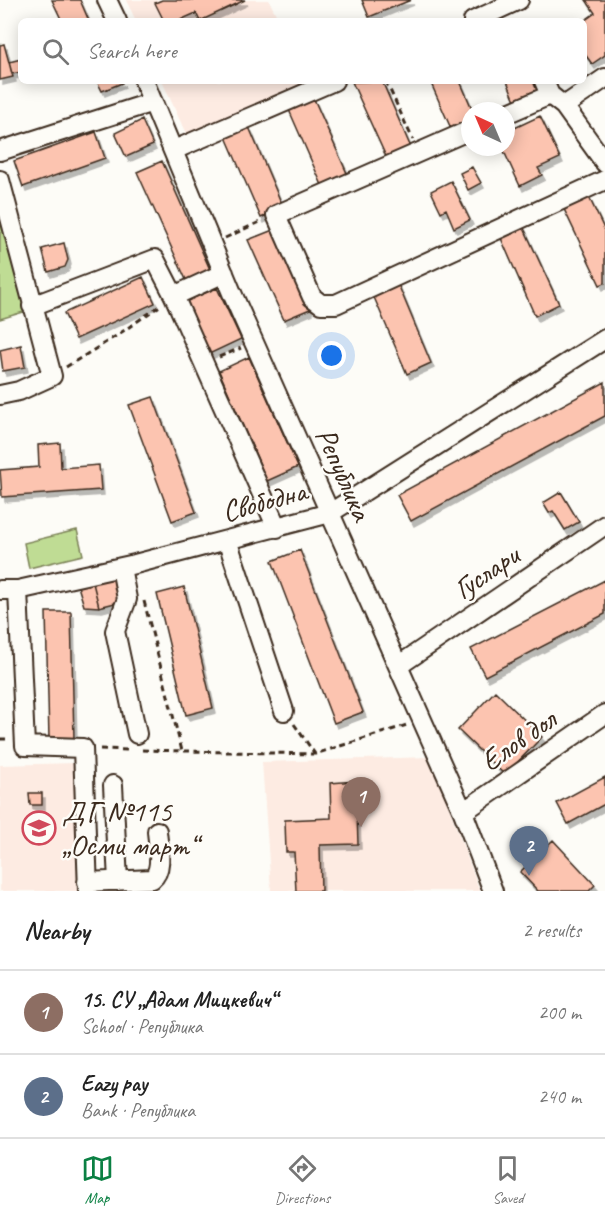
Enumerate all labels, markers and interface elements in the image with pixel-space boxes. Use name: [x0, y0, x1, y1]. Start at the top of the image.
search box: [18, 18, 587, 84]
icon: search: [39, 35, 72, 68]
text: Search here: [87, 37, 177, 65]
north arrow: [461, 102, 515, 156]
your location: [317, 341, 346, 370]
street label: Република: [307, 422, 382, 528]
street label: Свободна: [218, 471, 313, 530]
street label: Гуслари: [446, 535, 528, 608]
street label: Елов дол: [473, 699, 565, 780]
pin: 1: [342, 778, 380, 827]
place label: ДГ №115 „Осми март“: [62, 792, 203, 864]
school or university icon: ДГ №115 „Осми март“: [21, 810, 57, 846]
pin: 2: [510, 826, 548, 876]
text: Nearby: [24, 914, 89, 947]
text: 2 results: [522, 918, 581, 943]
text: 15. СУ „Адам Мицкевич“: [81, 986, 276, 1014]
text: 1: [39, 1000, 48, 1025]
text: 200 m: [538, 1000, 581, 1025]
text: School · Република: [81, 1014, 202, 1039]
text: Eazy pay: [81, 1070, 147, 1098]
text: 2: [39, 1084, 48, 1109]
text: 240 m: [538, 1084, 581, 1109]
text: Bank · Република: [81, 1098, 195, 1123]
tab: Map: [81, 1152, 114, 1208]
tab: Directions: [275, 1152, 330, 1208]
tab: Saved: [491, 1152, 524, 1208]

